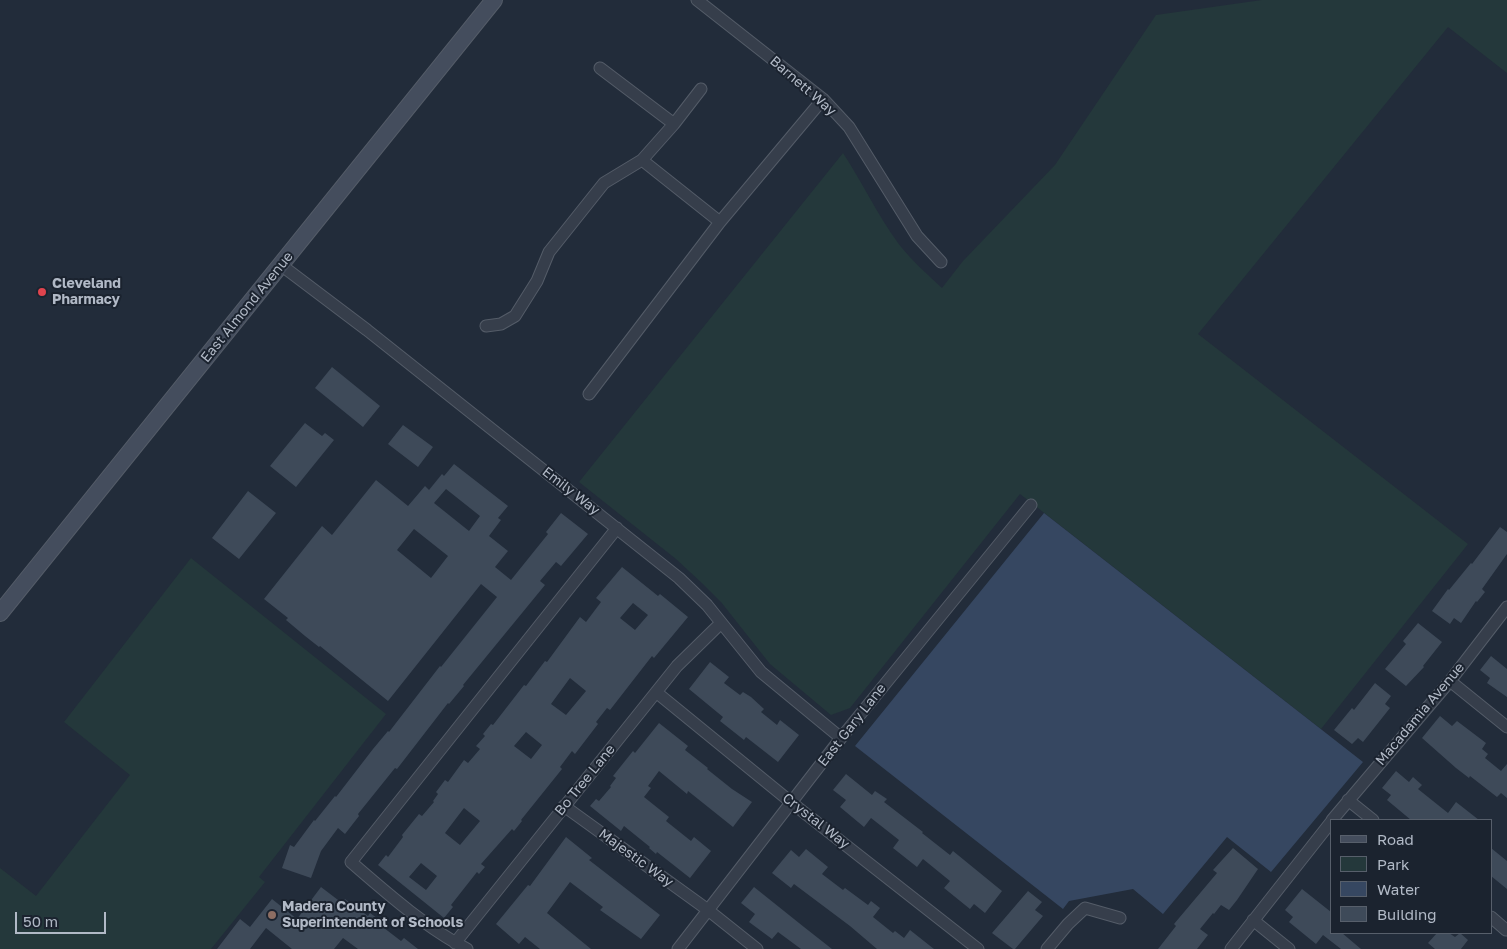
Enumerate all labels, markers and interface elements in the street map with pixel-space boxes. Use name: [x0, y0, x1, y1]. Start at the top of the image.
street label: Barnett Way: [766, 53, 840, 119]
street label: East Almond Avenue: [197, 248, 297, 366]
place label: Cleveland Pharmacy: [52, 276, 121, 308]
marker: Cleveland Pharmacy: [36, 286, 48, 298]
street label: Emily Way: [539, 463, 603, 519]
street label: Macadamia Avenue: [1372, 659, 1468, 769]
street label: East Gary Lane: [814, 680, 890, 770]
street label: Bo Tree Lane: [551, 741, 619, 819]
street label: Crystal Way: [779, 790, 853, 852]
legend: [1330, 819, 1492, 934]
street label: Majestic Way: [595, 825, 677, 891]
text: Road: [1377, 830, 1414, 848]
text: Park: [1377, 855, 1409, 873]
text: Water: [1377, 880, 1420, 898]
place label: Madera County Superintendent of Schools: [282, 899, 463, 932]
scale bar: [18, 902, 109, 934]
text: Building: [1377, 905, 1437, 923]
marker: Madera County Superintendent of Schools: [266, 909, 278, 921]
text: 50 m: [23, 912, 58, 930]

